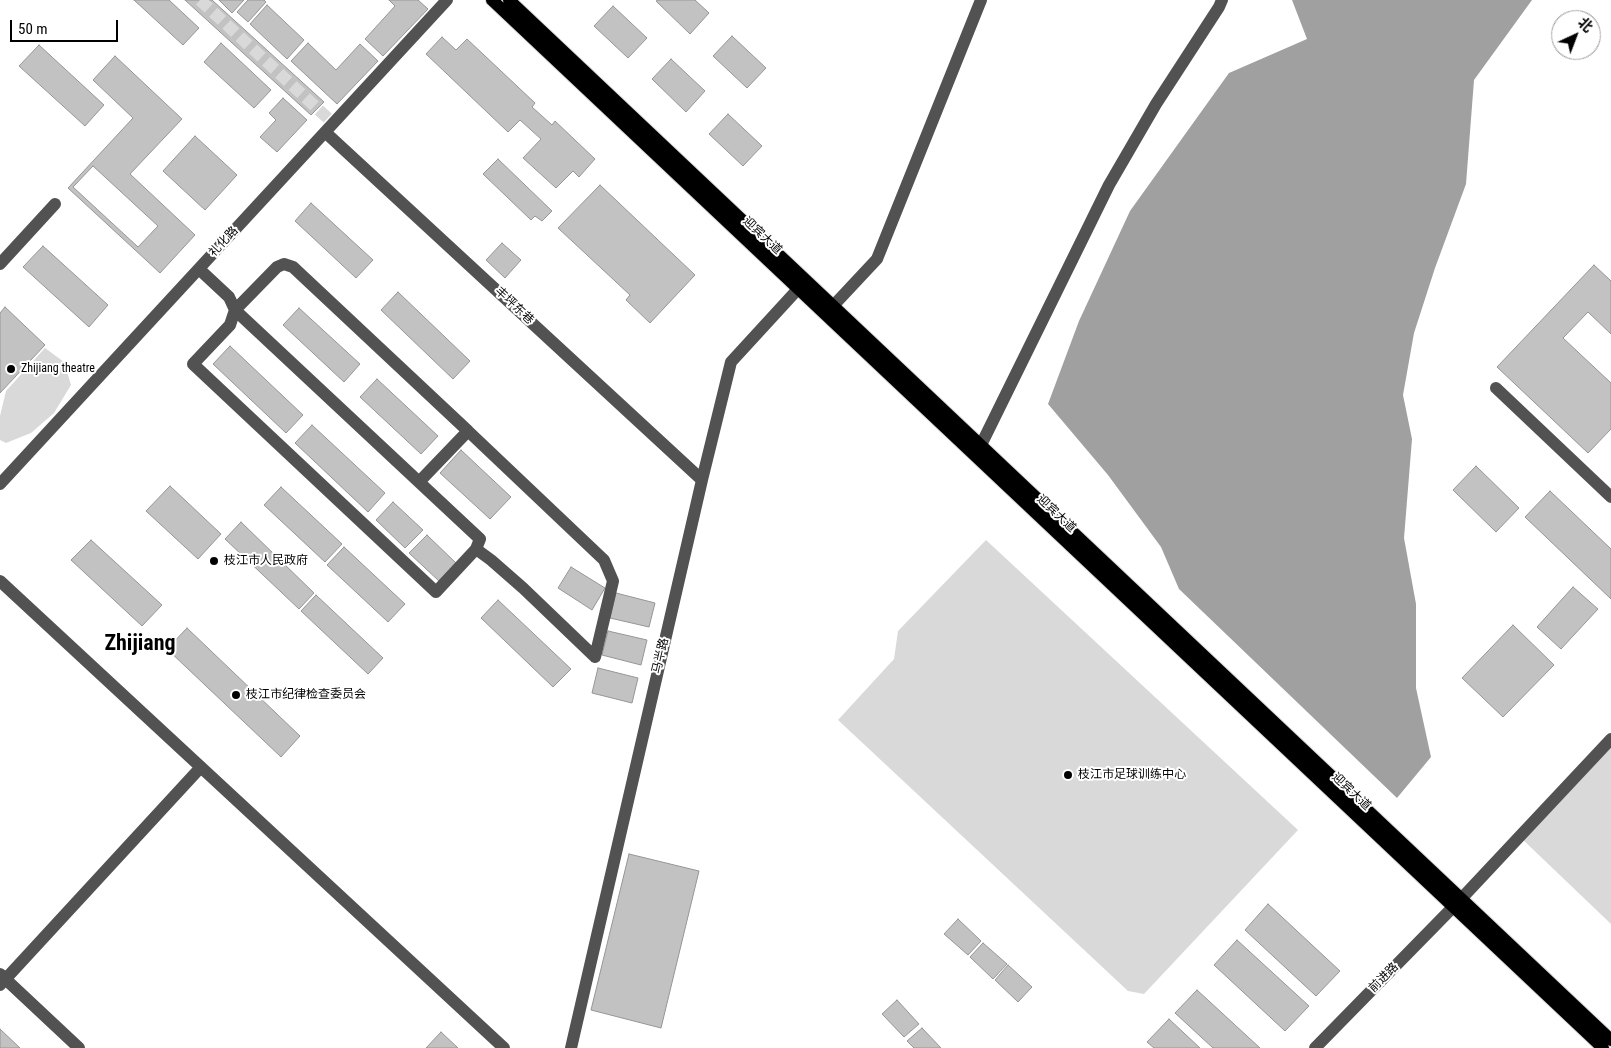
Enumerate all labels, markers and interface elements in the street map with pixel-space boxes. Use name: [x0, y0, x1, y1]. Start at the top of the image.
scale bar: [12, 10, 120, 42]
north arrow: [1551, 10, 1601, 60]
text: 北: [1575, 14, 1596, 35]
text: 50 m: [18, 20, 48, 38]
street label: 迎宾大道: [740, 214, 784, 258]
street label: 礼化路: [206, 224, 242, 260]
street label: 丰坪东巷: [492, 284, 536, 328]
place label: Zhijiang theatre: [21, 362, 95, 376]
marker: Zhijiang theatre: [5, 363, 17, 375]
street label: 迎宾大道: [1034, 492, 1078, 536]
place label: 枝江市人民政府: [224, 554, 308, 568]
marker: 枝江市人民政府: [208, 555, 220, 567]
district label: Zhijiang: [104, 631, 176, 657]
street label: 马半路: [650, 637, 672, 675]
place label: 枝江市纪律检查委员会: [246, 688, 366, 702]
marker: 枝江市纪律检查委员会: [230, 689, 242, 701]
place label: 枝江市足球训练中心: [1078, 768, 1186, 782]
marker: 枝江市足球训练中心: [1062, 769, 1074, 781]
street label: 迎宾大道: [1329, 770, 1373, 814]
street label: 前进路: [1366, 960, 1402, 996]

